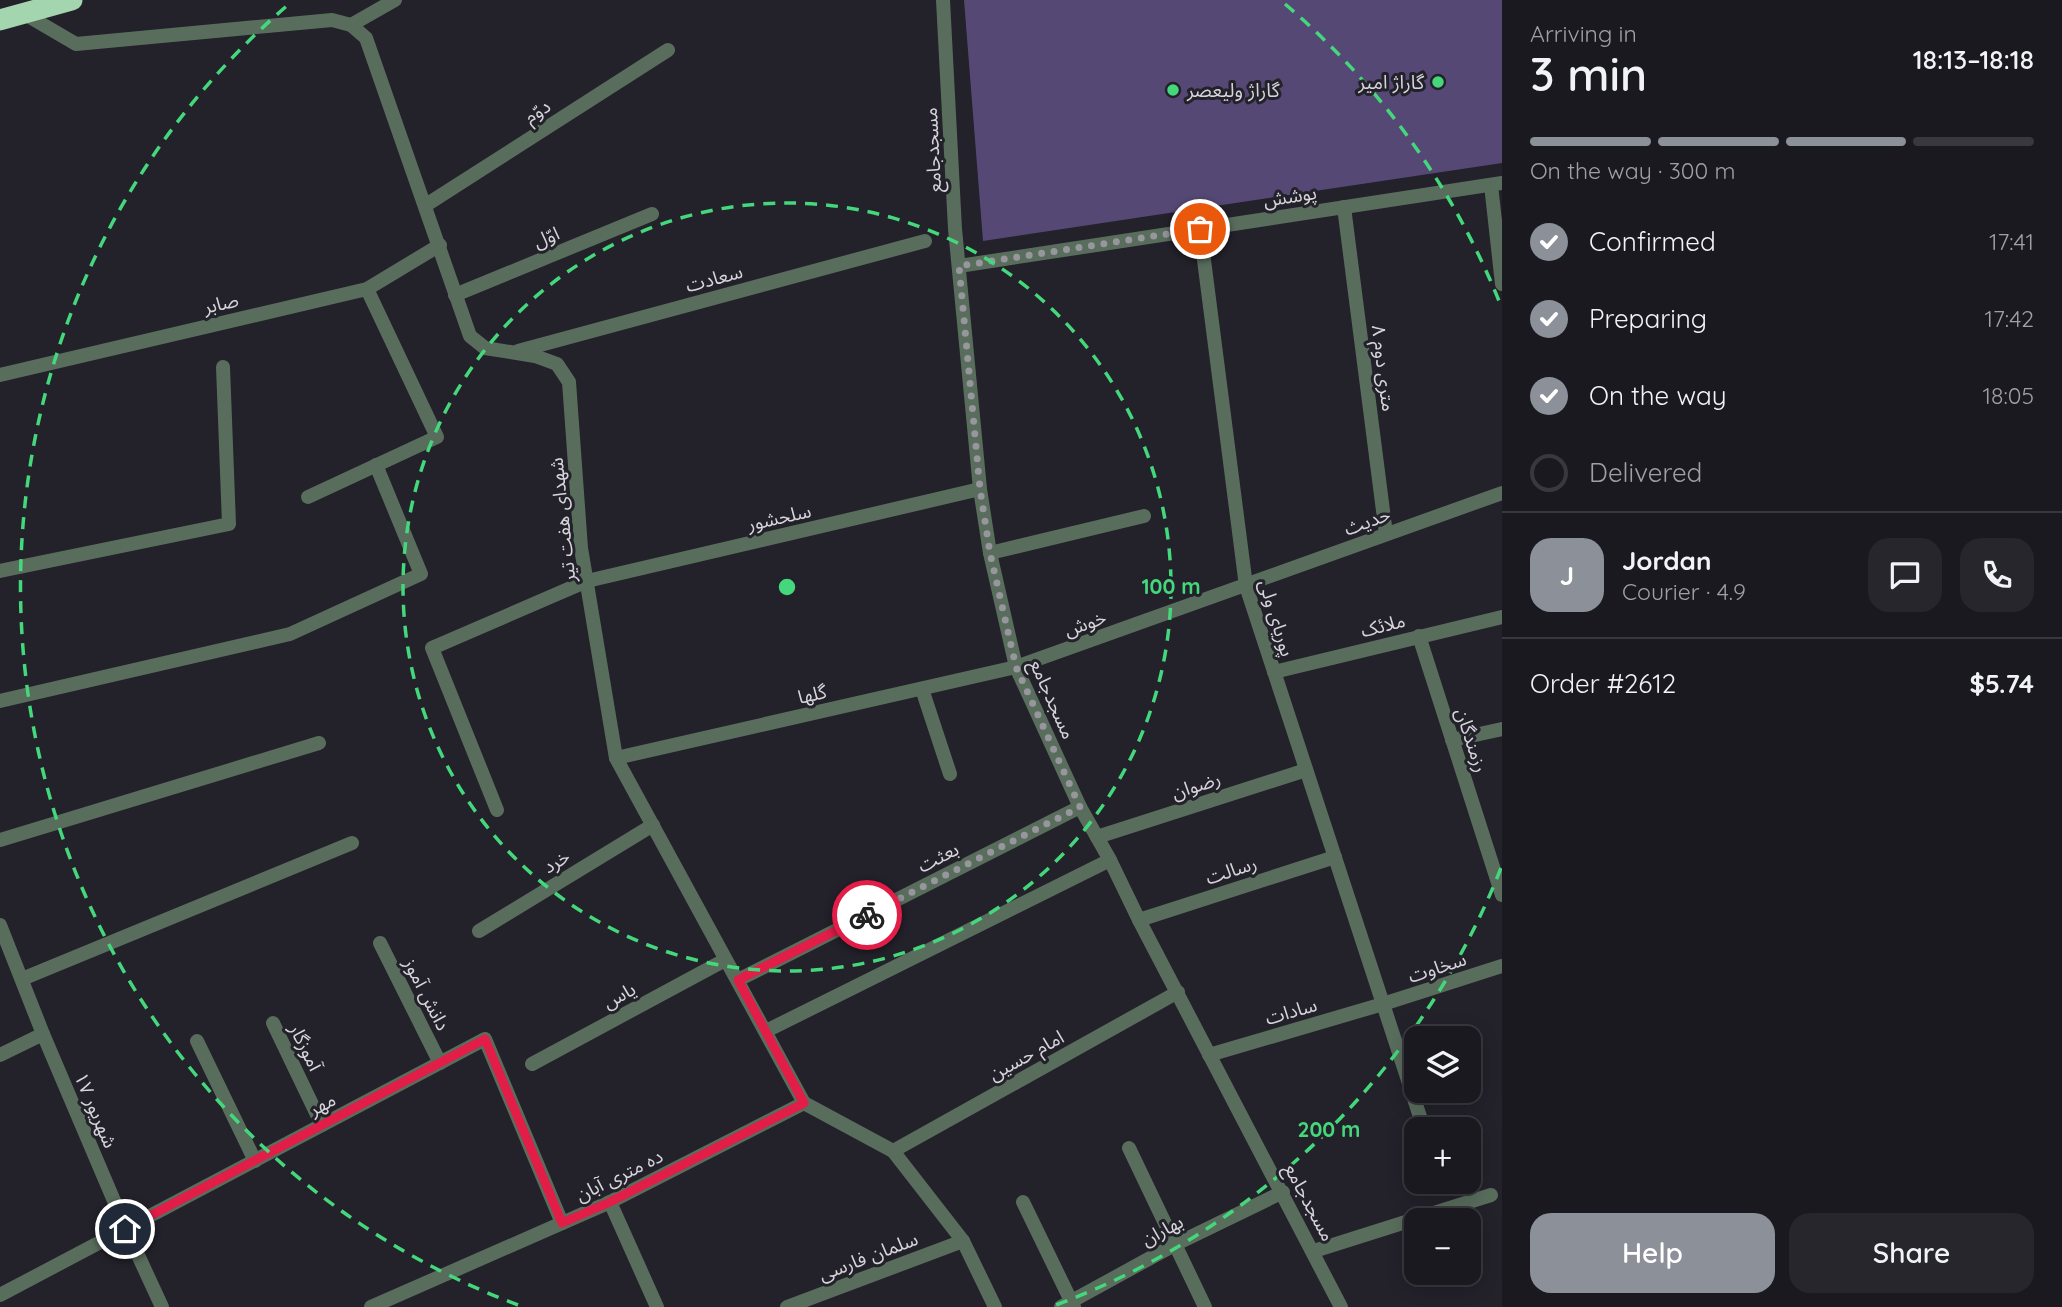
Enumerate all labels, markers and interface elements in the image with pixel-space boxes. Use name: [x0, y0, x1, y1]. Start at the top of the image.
text: Arriving in: [1530, 19, 1637, 48]
text: 18:13–18:18: [1913, 43, 2034, 76]
text: 3 min: [1530, 45, 1647, 103]
place label: گاراژ امیر: [1357, 70, 1425, 94]
marker: گاراژ امیر: [1430, 74, 1446, 90]
place label: گاراژ ولیعصر: [1186, 78, 1281, 102]
marker: گاراژ ولیعصر: [1165, 82, 1181, 98]
street label: دوّم: [519, 94, 556, 131]
street label: مسجدجامع: [918, 107, 949, 193]
text: On the way · 300 m: [1530, 156, 1735, 185]
street label: پوشش: [1262, 180, 1319, 213]
pin: [1170, 199, 1230, 259]
icon: bag: [1181, 210, 1219, 248]
street label: اوّل: [529, 221, 563, 253]
icon: check: [1530, 223, 1568, 261]
text: Confirmed: [1589, 225, 1716, 258]
text: 17:41: [1989, 227, 2034, 256]
street label: سعادت: [683, 259, 745, 297]
street label: صابر: [200, 287, 241, 319]
icon: check: [1530, 300, 1568, 338]
text: Preparing: [1589, 302, 1707, 335]
text: 17:42: [1985, 304, 2034, 333]
street label: ۸ متری دوم: [1364, 323, 1401, 413]
icon: check: [1530, 377, 1568, 415]
text: On the way: [1589, 379, 1727, 412]
text: 18:05: [1983, 381, 2034, 410]
street label: شهدای هفت تیر: [544, 456, 581, 585]
text: Delivered: [1589, 456, 1702, 489]
street label: سلحشور: [744, 498, 813, 536]
street label: حدیث: [1340, 502, 1394, 540]
button: chat: [1868, 538, 1942, 612]
button: phone: [1960, 538, 2034, 612]
text: Jordan: [1622, 544, 1711, 577]
text: J: [1560, 559, 1574, 592]
text: 100 m: [1141, 573, 1201, 599]
centre of rings: [775, 575, 799, 599]
street label: پوریای ولی: [1253, 577, 1300, 660]
text: Courier · 4.9: [1622, 577, 1746, 606]
street label: خوش: [1061, 605, 1109, 641]
street label: ملائک: [1358, 608, 1408, 642]
street label: مسجدجامع: [1022, 655, 1081, 744]
text: Order #2612: [1530, 667, 1676, 700]
text: $5.74: [1970, 667, 2034, 700]
street label: گلها: [795, 679, 830, 709]
street label: رزمندگان: [1450, 705, 1494, 775]
street label: رضوان: [1168, 766, 1224, 804]
street label: بعثت: [913, 837, 963, 877]
street label: خرد: [538, 844, 574, 878]
street label: رسالت: [1202, 850, 1260, 890]
courier: [832, 880, 902, 950]
icon: bike: [848, 896, 886, 934]
street label: سخاوت: [1405, 946, 1469, 988]
street label: دانش آموز: [398, 953, 455, 1034]
street label: یاس: [598, 976, 640, 1014]
street label: سادات: [1262, 992, 1320, 1030]
street label: آموزگار: [284, 1018, 328, 1076]
street label: امام حسین: [984, 1024, 1069, 1088]
map controls: [1404, 1026, 1481, 1285]
button: layers: [1404, 1026, 1481, 1103]
street label: ۱۷ شهریور: [69, 1068, 123, 1152]
street label: مهر: [304, 1087, 340, 1121]
text: 200 m: [1298, 1116, 1360, 1142]
button: +: [1404, 1117, 1481, 1194]
street label: ده متری آبان: [571, 1144, 667, 1206]
street label: مسجدجامع: [1277, 1159, 1341, 1247]
pin: [95, 1199, 155, 1259]
button: −: [1404, 1208, 1481, 1285]
street label: بهاران: [1137, 1209, 1187, 1251]
icon: home: [106, 1210, 144, 1248]
button: Help: [1530, 1213, 1775, 1293]
button: Share: [1789, 1213, 2034, 1293]
street label: سلمان فارسی: [815, 1226, 921, 1286]

